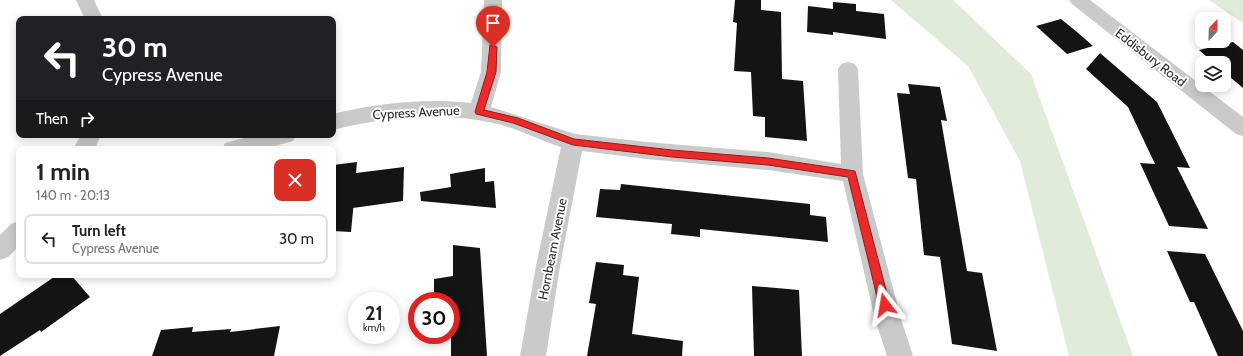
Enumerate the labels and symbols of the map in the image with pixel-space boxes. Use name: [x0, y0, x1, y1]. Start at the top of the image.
pin: [476, 6, 510, 47]
north arrow: [1195, 12, 1231, 48]
street label: Eddisbury Road: [1112, 24, 1190, 90]
street label: Cypress Avenue: [372, 102, 460, 122]
street label: Hornbeam Avenue: [534, 196, 570, 301]
position arrow: [864, 284, 906, 326]
speed limit sign: 30: [408, 292, 460, 344]

